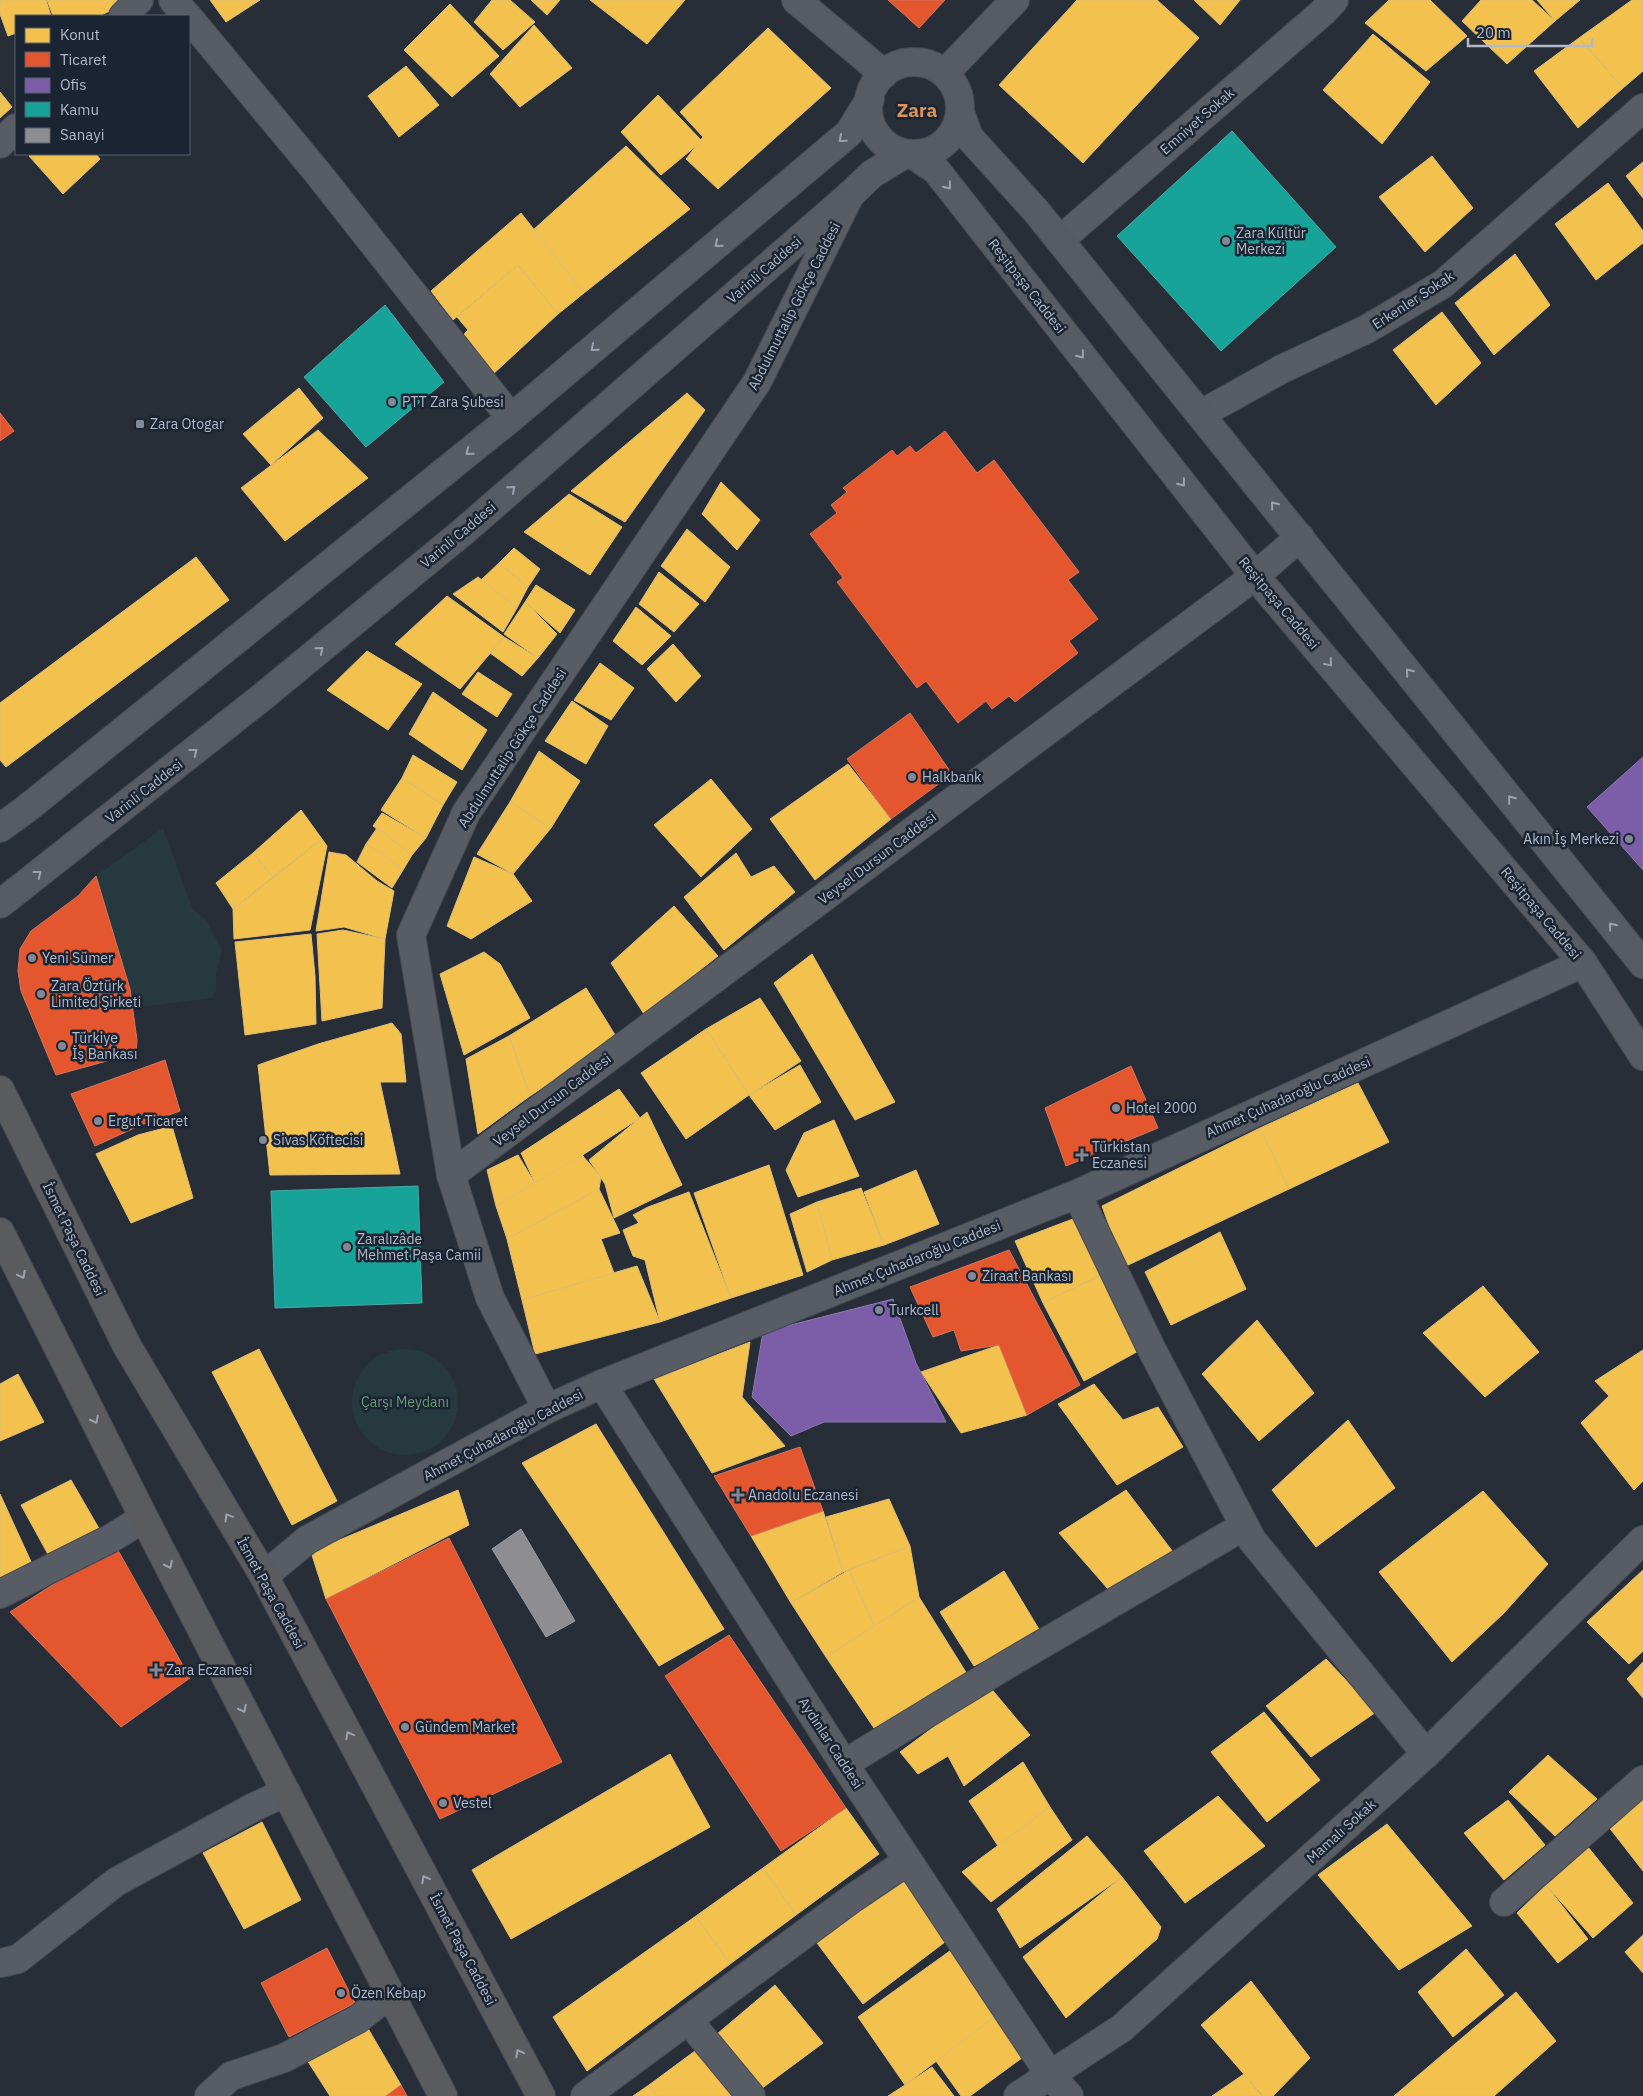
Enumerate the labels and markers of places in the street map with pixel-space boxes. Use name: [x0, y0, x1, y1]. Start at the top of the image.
place label: Zara Kültür Merkezi: [1236, 224, 1306, 258]
marker: Zara Kültür Merkezi: [1220, 235, 1232, 247]
place label: PTT Zara Şubesi: [402, 393, 504, 411]
marker: PTT Zara Şubesi: [386, 396, 398, 408]
place label: Zara Otogar: [150, 415, 224, 433]
marker: Zara Otogar: [134, 418, 146, 430]
place label: Halkbank: [922, 768, 982, 786]
marker: Halkbank: [906, 771, 918, 783]
place label: Akın İş Merkezi: [1523, 830, 1619, 848]
marker: Akın İş Merkezi: [1623, 833, 1635, 845]
place label: Yeni Sümer: [42, 949, 113, 967]
marker: Yeni Sümer: [26, 952, 38, 964]
place label: Zara Öztürk Limited Şirketi: [51, 977, 141, 1011]
marker: Zara Öztürk Limited Şirketi: [35, 988, 47, 1000]
place label: Türkiye İş Bankası: [72, 1029, 137, 1063]
marker: Türkiye İş Bankası: [56, 1040, 68, 1052]
place label: Hotel 2000: [1126, 1099, 1197, 1117]
marker: Hotel 2000: [1110, 1102, 1122, 1114]
place label: Ergut Ticaret: [108, 1112, 188, 1130]
marker: Ergut Ticaret: [92, 1115, 104, 1127]
place label: Sivas Köftecisi: [273, 1131, 363, 1149]
marker: Sivas Köftecisi: [257, 1134, 269, 1146]
place label: Türkistan Eczanesi: [1092, 1138, 1150, 1172]
marker: Türkistan Eczanesi: [1076, 1149, 1088, 1161]
place label: Zaralızâde Mehmet Paşa Camii: [357, 1230, 481, 1264]
marker: Zaralızâde Mehmet Paşa Camii: [341, 1241, 353, 1253]
place label: Ziraat Bankası: [982, 1267, 1072, 1285]
marker: Ziraat Bankası: [966, 1270, 978, 1282]
place label: Turkcell: [889, 1301, 939, 1319]
marker: Turkcell: [873, 1304, 885, 1316]
place label: Anadolu Eczanesi: [748, 1486, 858, 1504]
marker: Anadolu Eczanesi: [732, 1489, 744, 1501]
place label: Zara Eczanesi: [166, 1661, 252, 1679]
marker: Zara Eczanesi: [150, 1664, 162, 1676]
place label: Gündem Market: [415, 1718, 516, 1736]
marker: Gündem Market: [399, 1721, 411, 1733]
place label: Vestel: [453, 1794, 492, 1812]
marker: Vestel: [437, 1797, 449, 1809]
place label: Özen Kebap: [351, 1984, 426, 2002]
marker: Özen Kebap: [335, 1987, 347, 1999]

